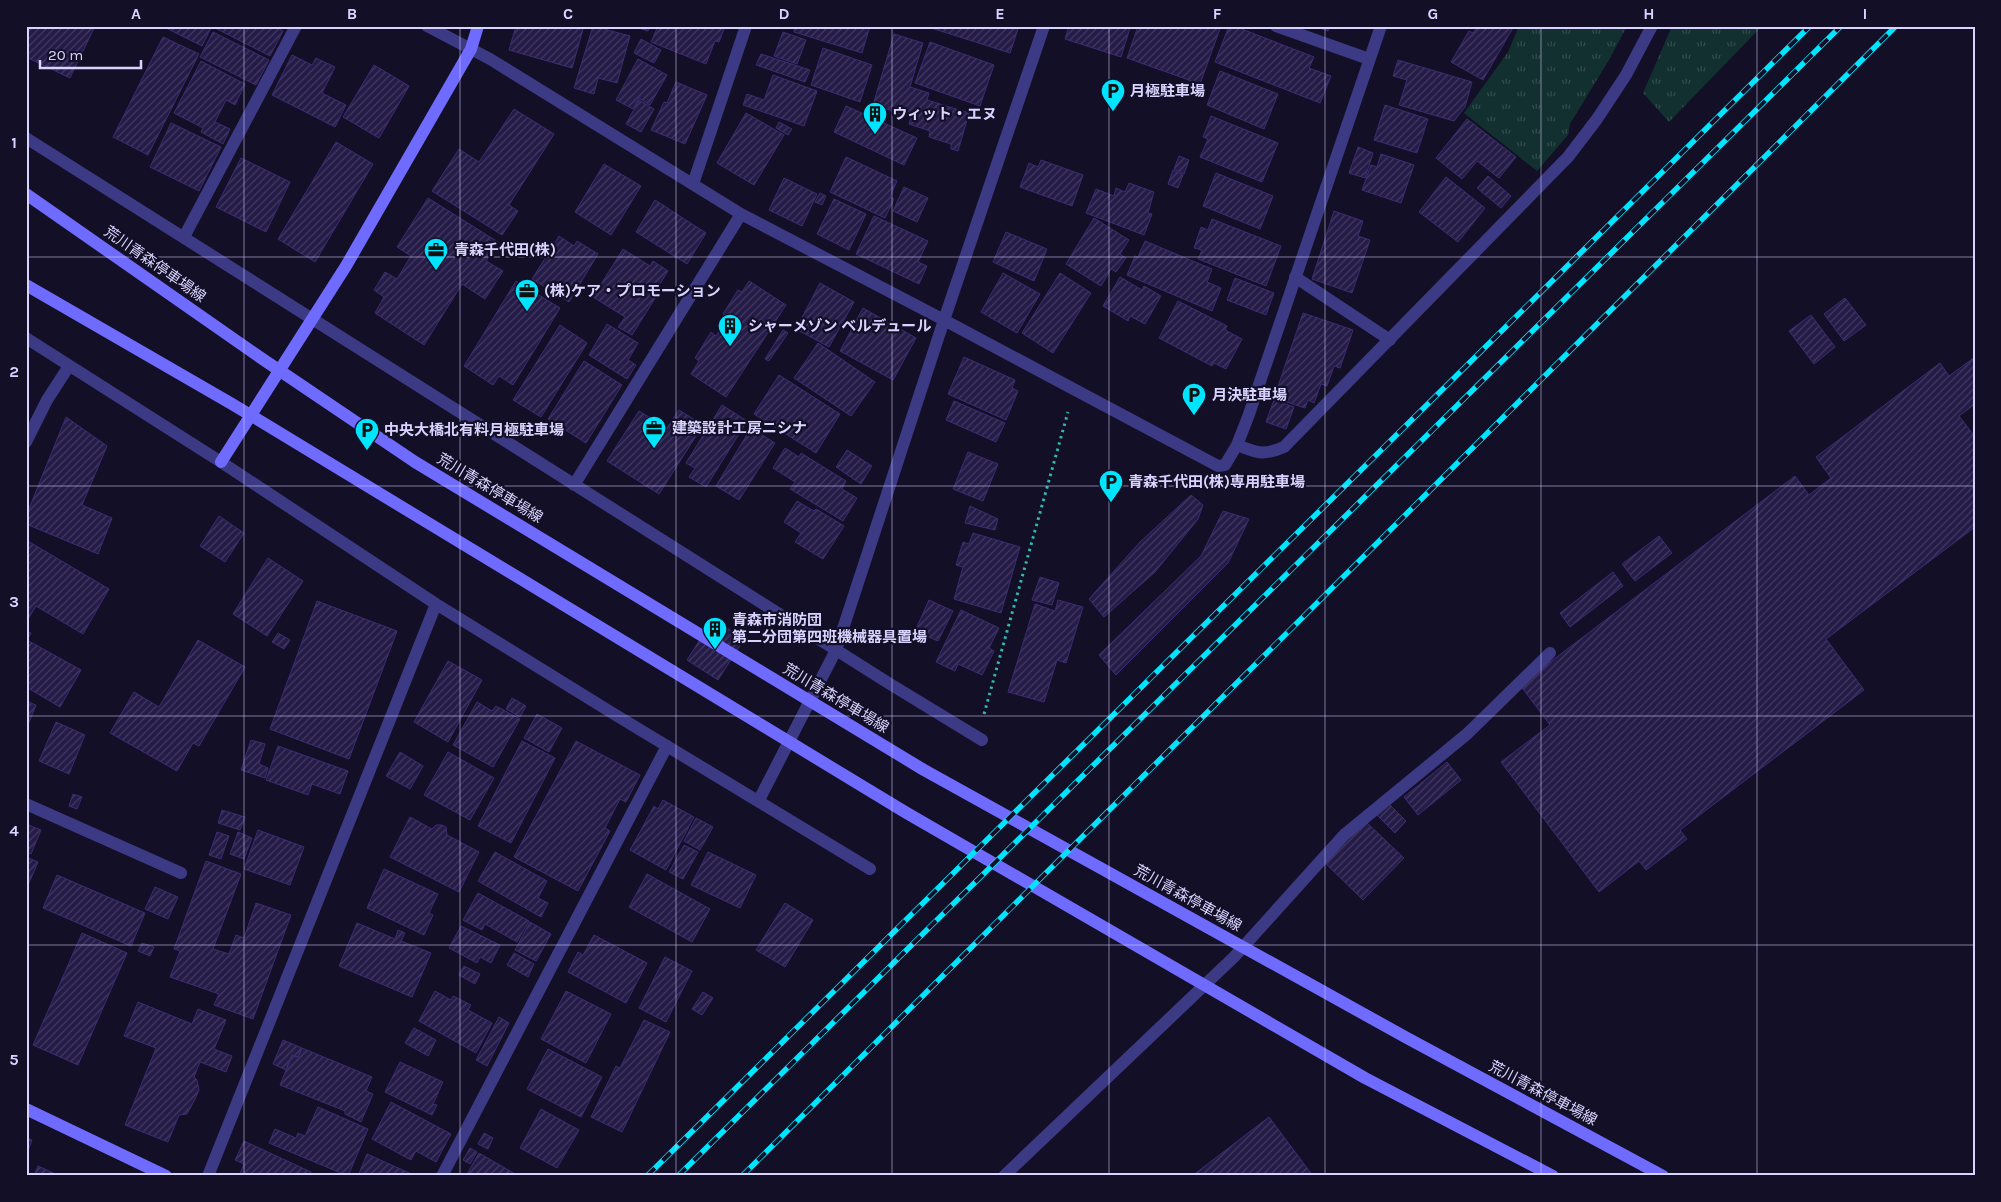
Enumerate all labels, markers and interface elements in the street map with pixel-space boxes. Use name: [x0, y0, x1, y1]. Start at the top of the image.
text: A: [131, 4, 141, 23]
text: B: [347, 4, 357, 23]
text: C: [563, 4, 573, 23]
text: D: [779, 4, 790, 23]
text: E: [995, 4, 1005, 23]
text: F: [1213, 4, 1222, 23]
text: G: [1428, 4, 1438, 23]
text: H: [1643, 4, 1655, 23]
text: I: [1863, 4, 1867, 23]
scale bar: [40, 38, 141, 70]
text: 20 m: [48, 46, 83, 64]
parking icon: 月極駐車場: [1100, 78, 1126, 112]
place label: 月極駐車場: [1130, 82, 1205, 100]
building icon: ウィット・エヌ: [862, 101, 888, 135]
place label: ウィット・エヌ: [892, 105, 997, 123]
text: 1: [11, 133, 17, 152]
street label: 荒川青森停車場線: [101, 222, 209, 306]
office icon: 青森千代田(株): [423, 237, 449, 271]
place label: 青森千代田(株): [454, 241, 556, 259]
office icon: (株)ケア・プロモーション: [514, 278, 540, 312]
place label: (株)ケア・プロモーション: [544, 282, 721, 300]
building icon: シャーメゾン ベルデュール: [717, 313, 743, 347]
place label: シャーメゾン ベルデュール: [748, 317, 931, 335]
text: 2: [9, 362, 19, 381]
parking icon: 月決駐車場: [1181, 382, 1207, 416]
place label: 月決駐車場: [1212, 386, 1287, 404]
office icon: 建築設計工房ニシナ: [641, 415, 667, 449]
parking icon: 中央大橋北有料月極駐車場: [354, 417, 380, 451]
place label: 建築設計工房ニシナ: [672, 419, 807, 437]
place label: 中央大橋北有料月極駐車場: [384, 421, 564, 439]
street label: 荒川青森停車場線: [434, 449, 546, 527]
parking icon: 青森千代田(株)専用駐車場: [1098, 469, 1124, 503]
place label: 青森千代田(株)専用駐車場: [1128, 473, 1305, 491]
text: 3: [9, 592, 19, 611]
place label: 青森市消防団 第二分団第四班機械器具置場: [732, 611, 927, 646]
building icon: 青森市消防団 第二分団第四班機械器具置場: [702, 616, 728, 650]
street label: 荒川青森停車場線: [780, 659, 892, 737]
text: 4: [9, 821, 19, 840]
street label: 荒川青森停車場線: [1131, 861, 1245, 935]
text: 5: [9, 1050, 19, 1069]
street label: 荒川青森停車場線: [1486, 1057, 1600, 1129]

